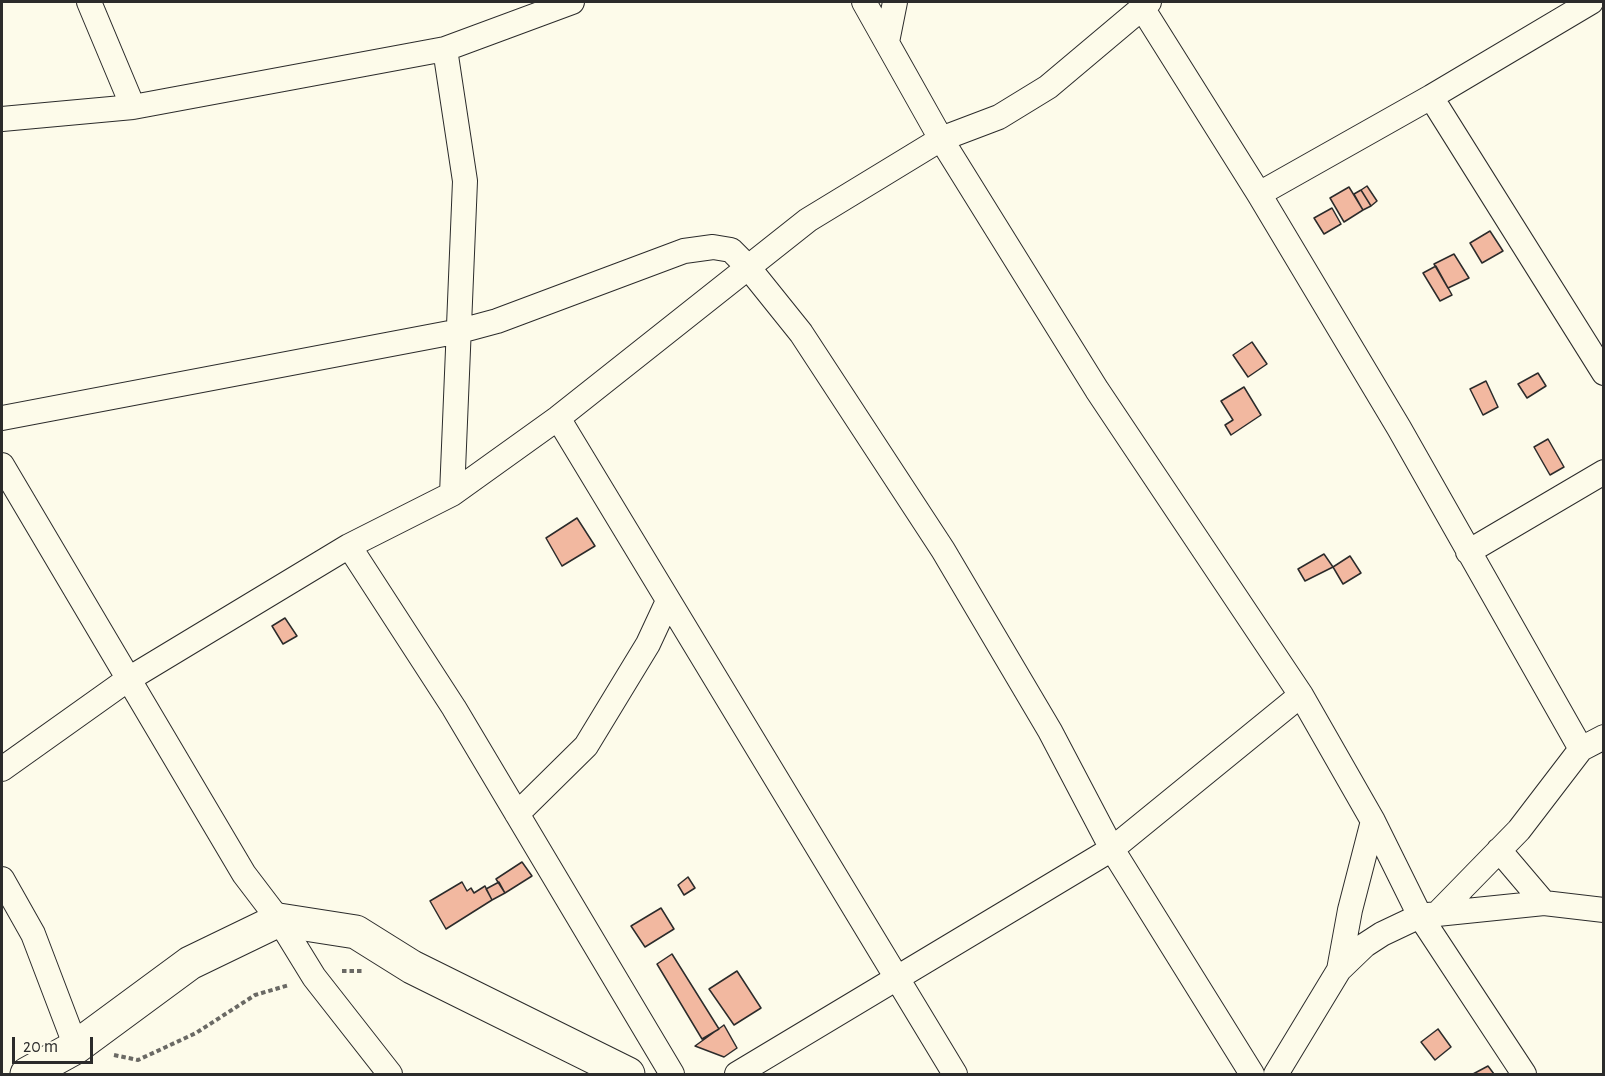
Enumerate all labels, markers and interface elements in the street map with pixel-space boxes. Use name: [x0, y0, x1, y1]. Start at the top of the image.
scale bar: [15, 1025, 96, 1063]
text: 20 m: [23, 1038, 58, 1056]

